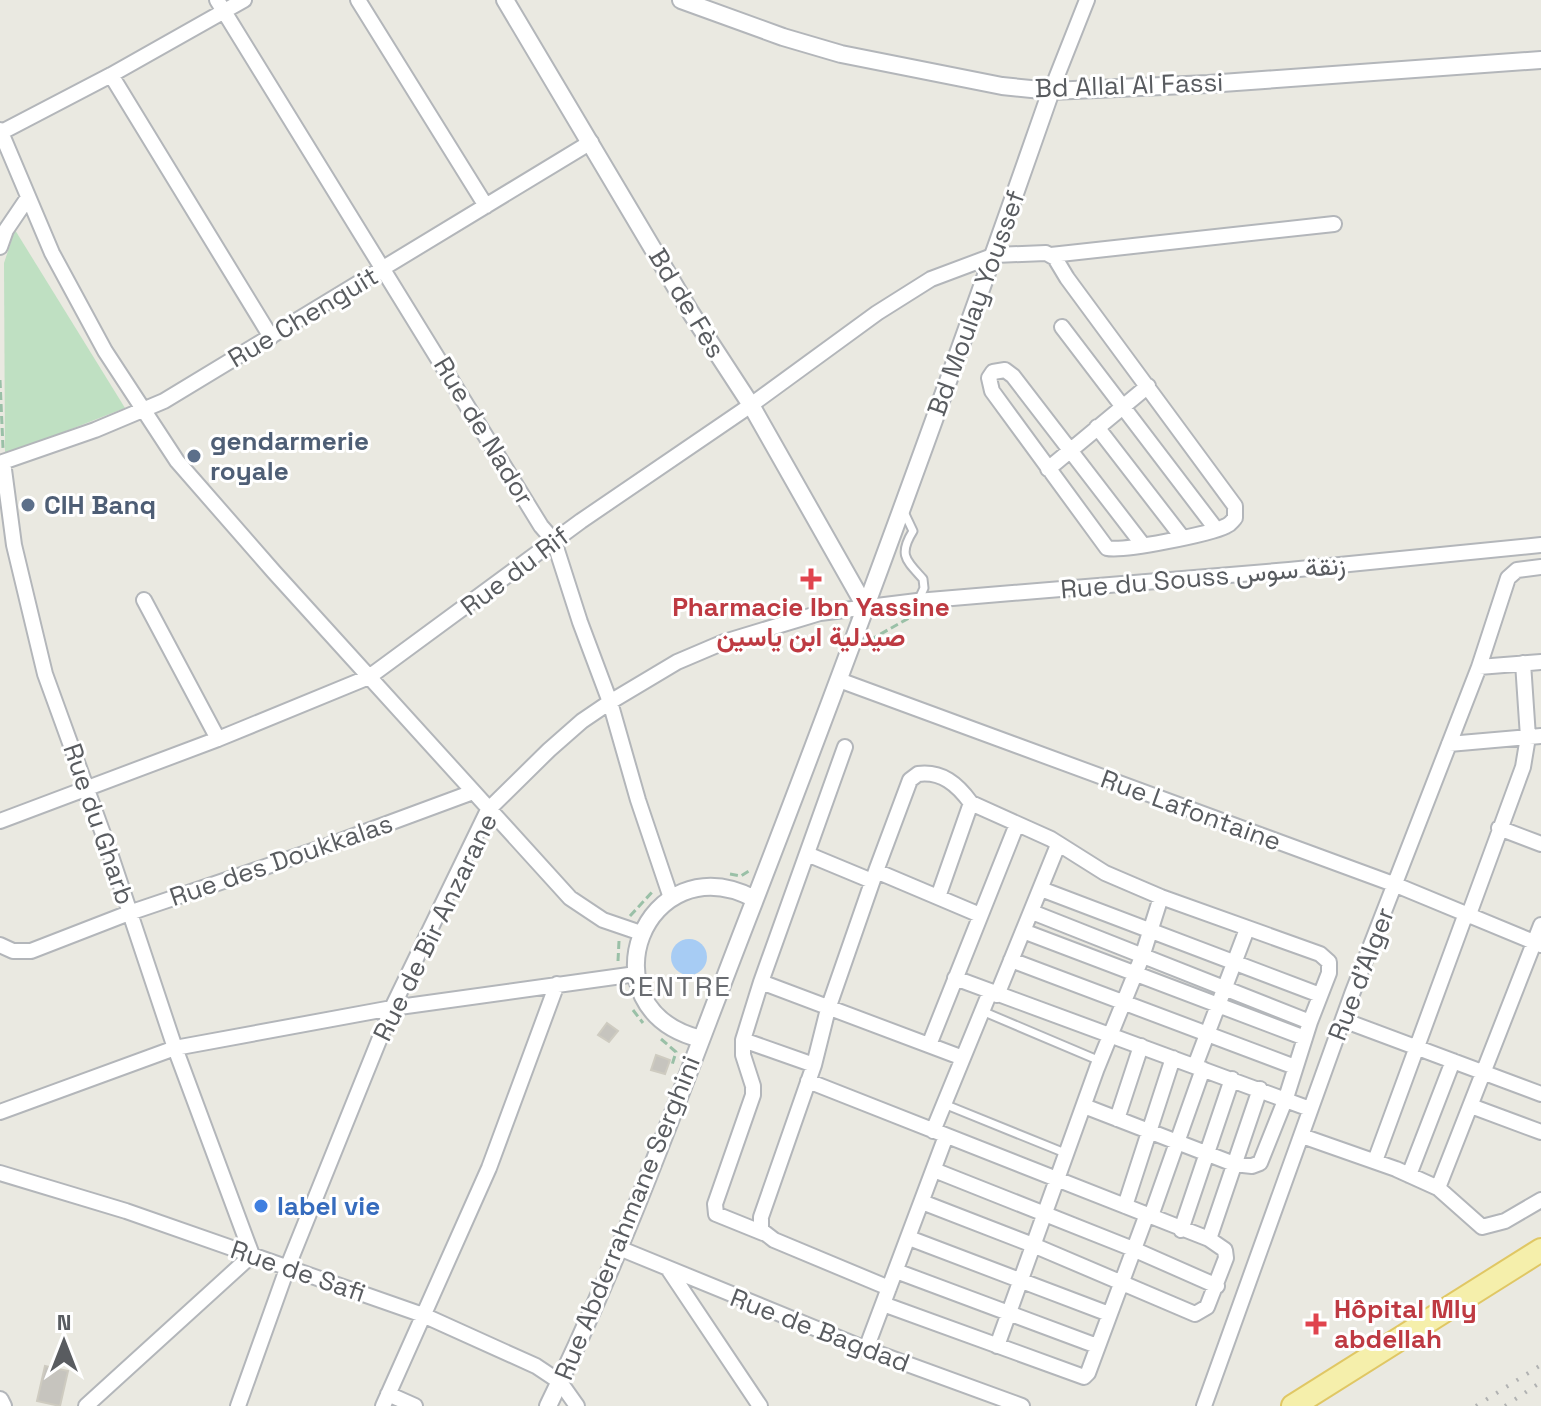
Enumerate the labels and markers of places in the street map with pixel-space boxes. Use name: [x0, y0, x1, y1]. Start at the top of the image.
place label: gendarmerie royale: [210, 424, 369, 488]
marker: gendarmerie royale: [185, 447, 203, 465]
place label: CIH Banq: [44, 488, 156, 522]
marker: CIH Banq: [19, 496, 37, 514]
marker: Pharmacie Ibn Yassine صيدلية ابن ياسين: [802, 570, 820, 588]
place label: Pharmacie Ibn Yassine صيدلية ابن ياسين: [672, 590, 950, 654]
place label: label vie: [277, 1189, 380, 1223]
marker: label vie: [252, 1197, 270, 1215]
place label: Hôpital Mly abdellah: [1334, 1292, 1477, 1356]
marker: Hôpital Mly abdellah: [1305, 1313, 1327, 1335]

